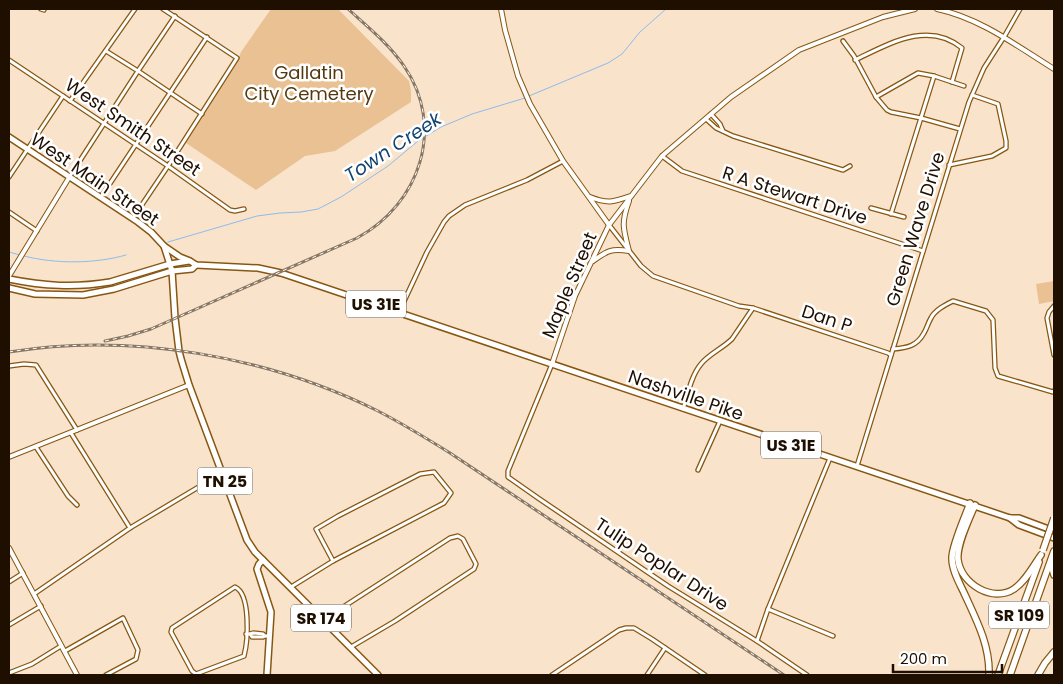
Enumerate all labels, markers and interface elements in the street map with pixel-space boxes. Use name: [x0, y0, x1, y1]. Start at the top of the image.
park label: Gallatin City Cemetery: [244, 60, 374, 106]
street label: West Smith Street: [60, 72, 206, 182]
water label: Town Creek: [339, 105, 448, 189]
street label: West Main Street: [26, 127, 164, 231]
street label: Green Wave Drive: [880, 149, 950, 309]
street label: R A Stewart Drive: [719, 160, 871, 230]
street label: Maple Street: [535, 228, 603, 342]
road number: US 31E: [346, 290, 406, 318]
street label: Dan P: [799, 298, 855, 338]
street label: Nashville Pike: [625, 364, 747, 426]
road number: US 31E: [761, 432, 821, 458]
road number: TN 25: [198, 468, 252, 494]
street label: Tulip Poplar Drive: [590, 511, 734, 617]
road number: SR 109: [989, 602, 1049, 628]
road number: SR 174: [291, 604, 351, 632]
scale bar: [893, 642, 1002, 674]
text: 200 m: [900, 648, 947, 669]

